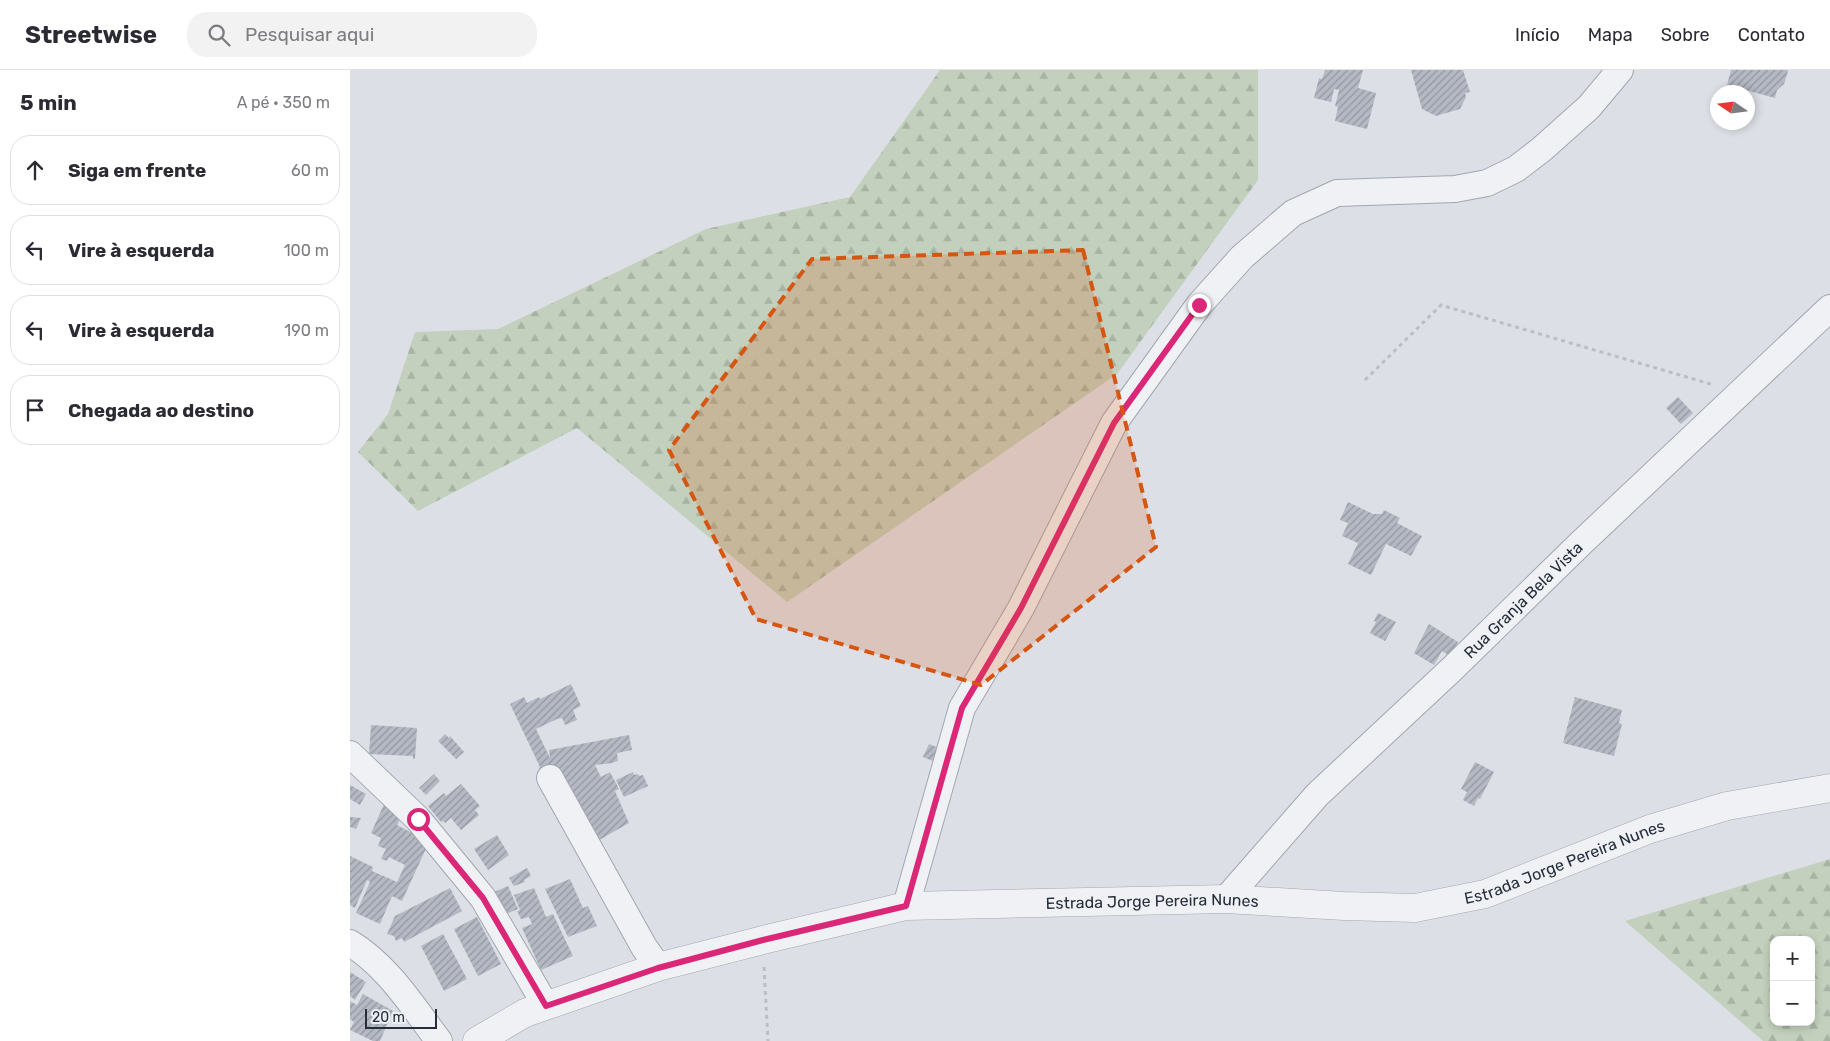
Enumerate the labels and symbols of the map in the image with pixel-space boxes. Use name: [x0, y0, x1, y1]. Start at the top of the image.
north arrow: [1710, 85, 1755, 130]
route end: [1188, 294, 1211, 317]
street label: Rua Granja Bela Vista: [1460, 538, 1587, 662]
route start: [407, 808, 430, 831]
street label: Estrada Jorge Pereira Nunes: [1463, 816, 1667, 908]
street label: Estrada Jorge Pereira Nunes: [1045, 890, 1259, 913]
scale bar: [365, 1006, 438, 1029]

